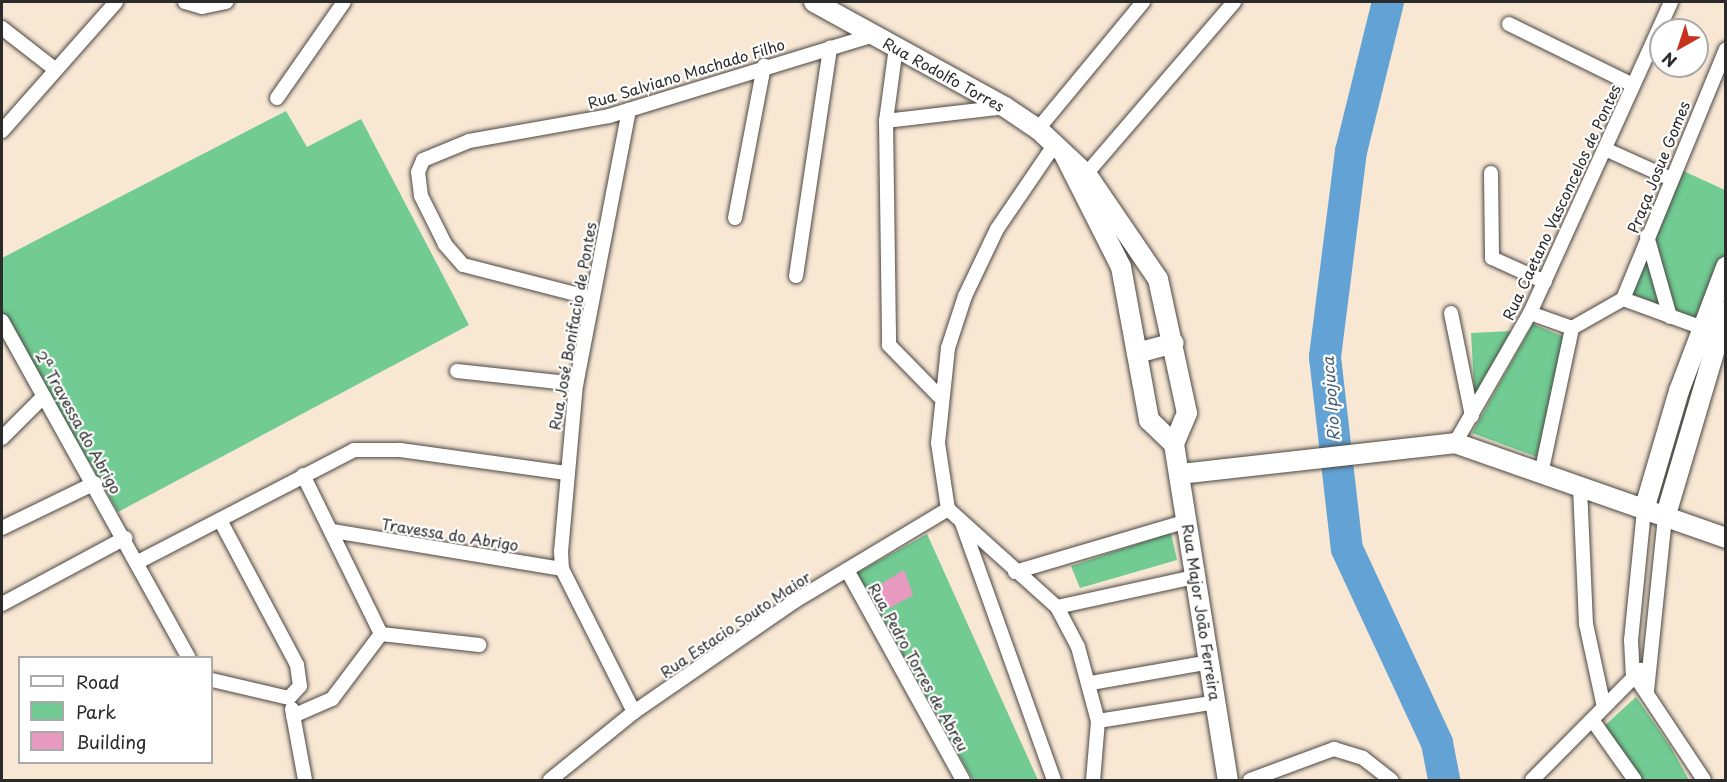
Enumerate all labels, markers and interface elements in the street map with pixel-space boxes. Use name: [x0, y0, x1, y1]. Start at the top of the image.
north arrow: [1649, 18, 1709, 78]
street label: Rua Rodolfo Torres: [880, 33, 1008, 115]
street label: Rua Salviano Machado Filho: [585, 34, 787, 112]
text: N: [1656, 47, 1681, 74]
street label: Rua Caetano Vasconcelos de Pontes: [1498, 81, 1624, 323]
street label: Praça Josue Gomes: [1623, 98, 1693, 236]
street label: Rua José Bonifacio de Pontes: [545, 221, 599, 431]
street label: 2ª Travessa do Abrigo: [32, 347, 126, 497]
water label: Rio Ipojuca: [1317, 356, 1343, 442]
street label: Travessa do Abrigo: [380, 514, 520, 554]
street label: Rua Major João Ferreira: [1179, 523, 1225, 701]
street label: Rua Estacio Souto Maior: [656, 567, 814, 681]
street label: Rua Pedro Torres de Abreu: [864, 578, 974, 756]
legend: [18, 656, 213, 764]
text: Road: [76, 668, 120, 695]
text: Park: [76, 698, 116, 725]
text: Building: [76, 728, 146, 755]

